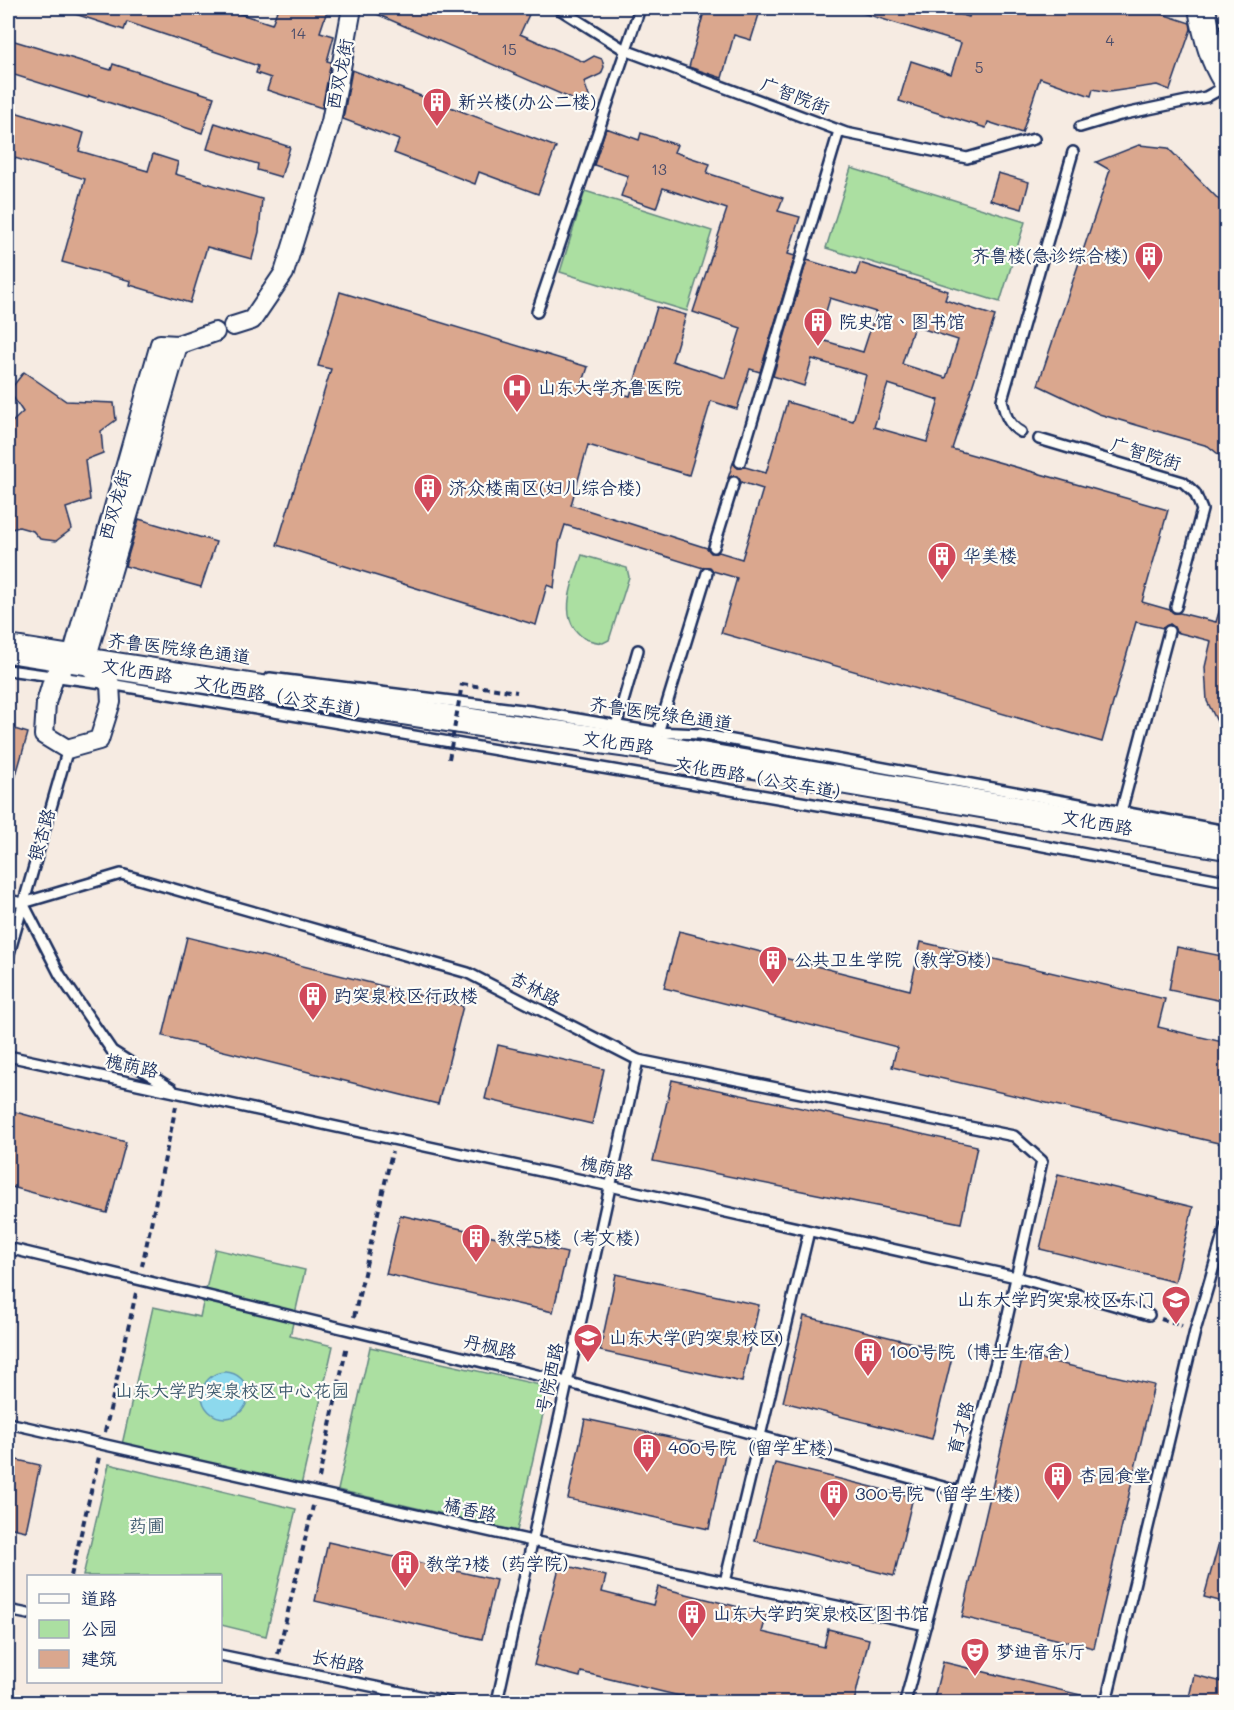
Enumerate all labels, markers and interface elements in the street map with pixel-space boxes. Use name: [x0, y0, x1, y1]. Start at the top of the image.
house number: 14: [290, 23, 306, 43]
house number: 4: [1106, 30, 1115, 50]
street label: 西双龙街: [320, 36, 358, 111]
house number: 15: [501, 39, 517, 59]
house number: 5: [975, 57, 983, 77]
street label: 广智院街: [757, 71, 833, 119]
building icon: 新兴楼(办公二楼): [421, 86, 453, 128]
place label: 新兴楼(办公二楼): [458, 89, 596, 113]
house number: 13: [651, 159, 667, 179]
building icon: 齐鲁楼(急诊综合楼): [1133, 240, 1165, 282]
place label: 齐鲁楼(急诊综合楼): [972, 243, 1128, 267]
building icon: 院史馆、图书馆: [802, 306, 834, 348]
place label: 院史馆、图书馆: [839, 309, 965, 333]
hospital icon: 山东大学齐鲁医院: [501, 372, 533, 414]
place label: 山东大学齐鲁医院: [538, 375, 682, 399]
street label: 广智院街: [1108, 431, 1184, 475]
street label: 西双龙街: [93, 467, 135, 543]
building icon: 济众楼南区(妇儿综合楼): [412, 472, 444, 514]
place label: 济众楼南区(妇儿综合楼): [449, 475, 641, 499]
building icon: 华美楼: [926, 540, 958, 582]
place label: 华美楼: [963, 543, 1017, 567]
street label: 齐鲁医院绿色通道: [106, 627, 252, 669]
street label: 文化西路: [100, 653, 175, 687]
street label: 文化西路（公交车道）: [192, 669, 374, 723]
street label: 齐鲁医院绿色通道: [588, 691, 734, 735]
street label: 文化西路: [581, 725, 655, 759]
street label: 文化西路（公交车道）: [672, 751, 854, 805]
street label: 文化西路: [1060, 804, 1135, 840]
street label: 银杏路: [22, 805, 60, 864]
building icon: 公共卫生学院（教学9楼）: [757, 944, 789, 986]
place label: 公共卫生学院（教学9楼）: [794, 947, 1003, 971]
street label: 杏林路: [506, 965, 565, 1011]
building icon: 趵突泉校区行政楼: [297, 980, 329, 1022]
place label: 趵突泉校区行政楼: [334, 983, 478, 1007]
street label: 槐荫路: [103, 1048, 161, 1082]
street label: 槐荫路: [578, 1150, 636, 1184]
building icon: 教学5楼（考文楼）: [460, 1222, 492, 1264]
place label: 教学5楼（考文楼）: [497, 1225, 652, 1249]
school or university icon: 山东大学趵突泉校区东门: [1160, 1284, 1192, 1326]
place label: 山东大学趵突泉校区东门: [957, 1287, 1155, 1311]
school or university icon: 山东大学(趵突泉校区): [572, 1322, 604, 1364]
place label: 山东大学(趵突泉校区): [609, 1325, 783, 1349]
street label: 丹枫路: [461, 1328, 519, 1364]
building icon: 100号院（博士生宿舍）: [852, 1336, 884, 1378]
place label: 100号院（博士生宿舍）: [889, 1339, 1081, 1363]
street label: 号院西路: [530, 1340, 568, 1416]
park label: 山东大学趵突泉校区中心花园: [115, 1378, 349, 1402]
street label: 育才路: [941, 1399, 979, 1457]
building icon: 400号院（留学生楼）: [631, 1432, 663, 1474]
place label: 400号院（留学生楼）: [668, 1435, 845, 1459]
building icon: 杏园食堂: [1042, 1460, 1074, 1502]
place label: 杏园食堂: [1079, 1463, 1151, 1487]
building icon: 300号院（留学生楼）: [818, 1478, 850, 1520]
place label: 300号院（留学生楼）: [855, 1481, 1032, 1505]
street label: 橘香路: [441, 1491, 499, 1527]
park label: 药圃: [129, 1513, 165, 1537]
building icon: 教学7楼（药学院）: [389, 1548, 421, 1590]
place label: 教学7楼（药学院）: [426, 1551, 580, 1575]
legend: [27, 1575, 222, 1683]
text: 道路: [81, 1586, 117, 1610]
building icon: 山东大学趵突泉校区图书馆: [676, 1598, 708, 1640]
place label: 山东大学趵突泉校区图书馆: [713, 1601, 929, 1625]
text: 公园: [81, 1616, 117, 1640]
theatre icon: 梦迪音乐厅: [959, 1636, 991, 1678]
place label: 梦迪音乐厅: [996, 1639, 1086, 1663]
street label: 长柏路: [309, 1644, 367, 1678]
text: 建筑: [81, 1646, 117, 1670]

